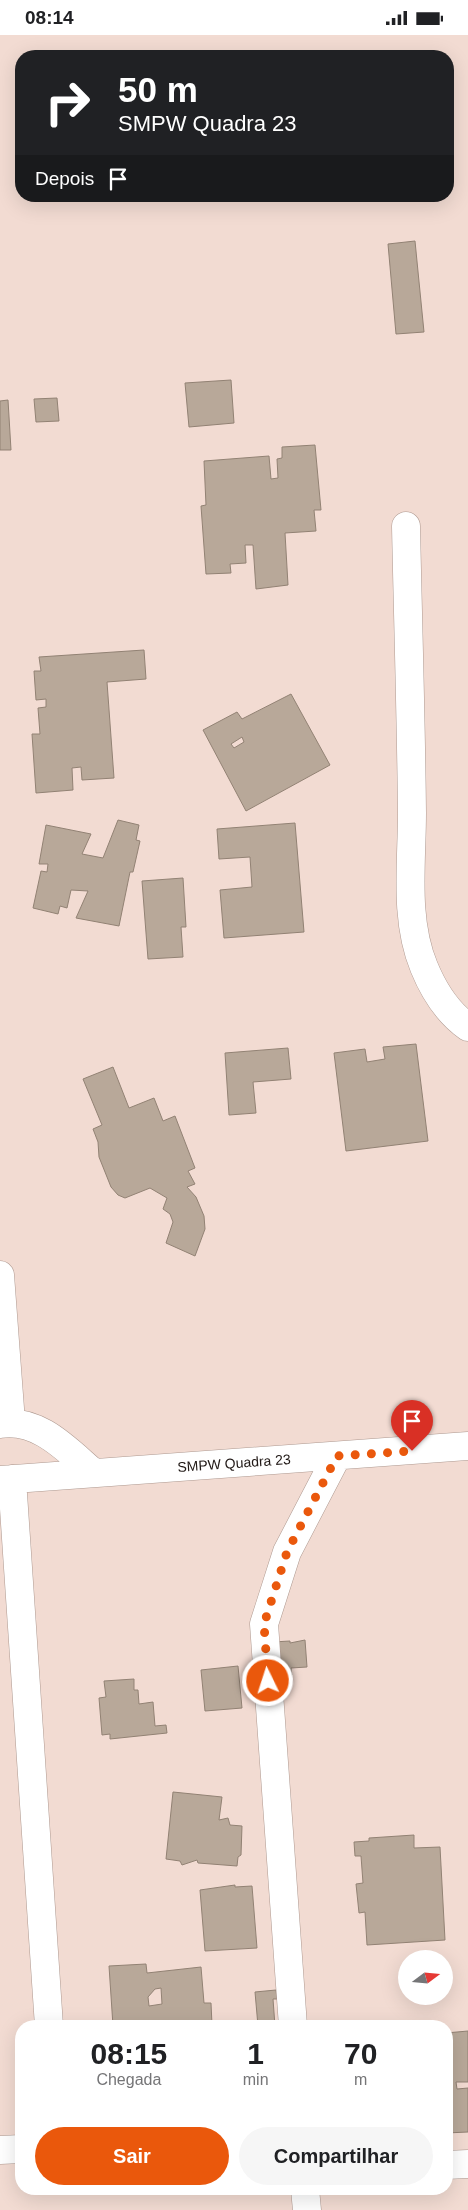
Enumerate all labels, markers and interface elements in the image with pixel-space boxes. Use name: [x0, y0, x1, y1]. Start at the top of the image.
text: 08:14: [25, 7, 74, 28]
icon: right: [35, 70, 100, 135]
text: 50 m: [118, 70, 198, 109]
text: SMPW Quadra 23: [118, 111, 297, 136]
icon: arrive: [104, 165, 132, 193]
text: Depois: [35, 168, 94, 189]
pin: [391, 1400, 433, 1451]
icon: arrive: [398, 1407, 426, 1435]
street label: SMPW Quadra 23: [177, 1451, 291, 1475]
position arrow: [241, 1654, 293, 1706]
north arrow: [398, 1950, 452, 2005]
map controls: [398, 1950, 453, 2005]
text: 08:15: [91, 2037, 167, 2070]
text: 1: [247, 2037, 264, 2070]
text: 70: [344, 2037, 377, 2070]
text: Chegada: [96, 2071, 161, 2088]
text: min: [243, 2071, 269, 2088]
text: m: [354, 2071, 367, 2088]
button: Sair: [35, 2127, 229, 2185]
button: Compartilhar: [239, 2127, 433, 2185]

